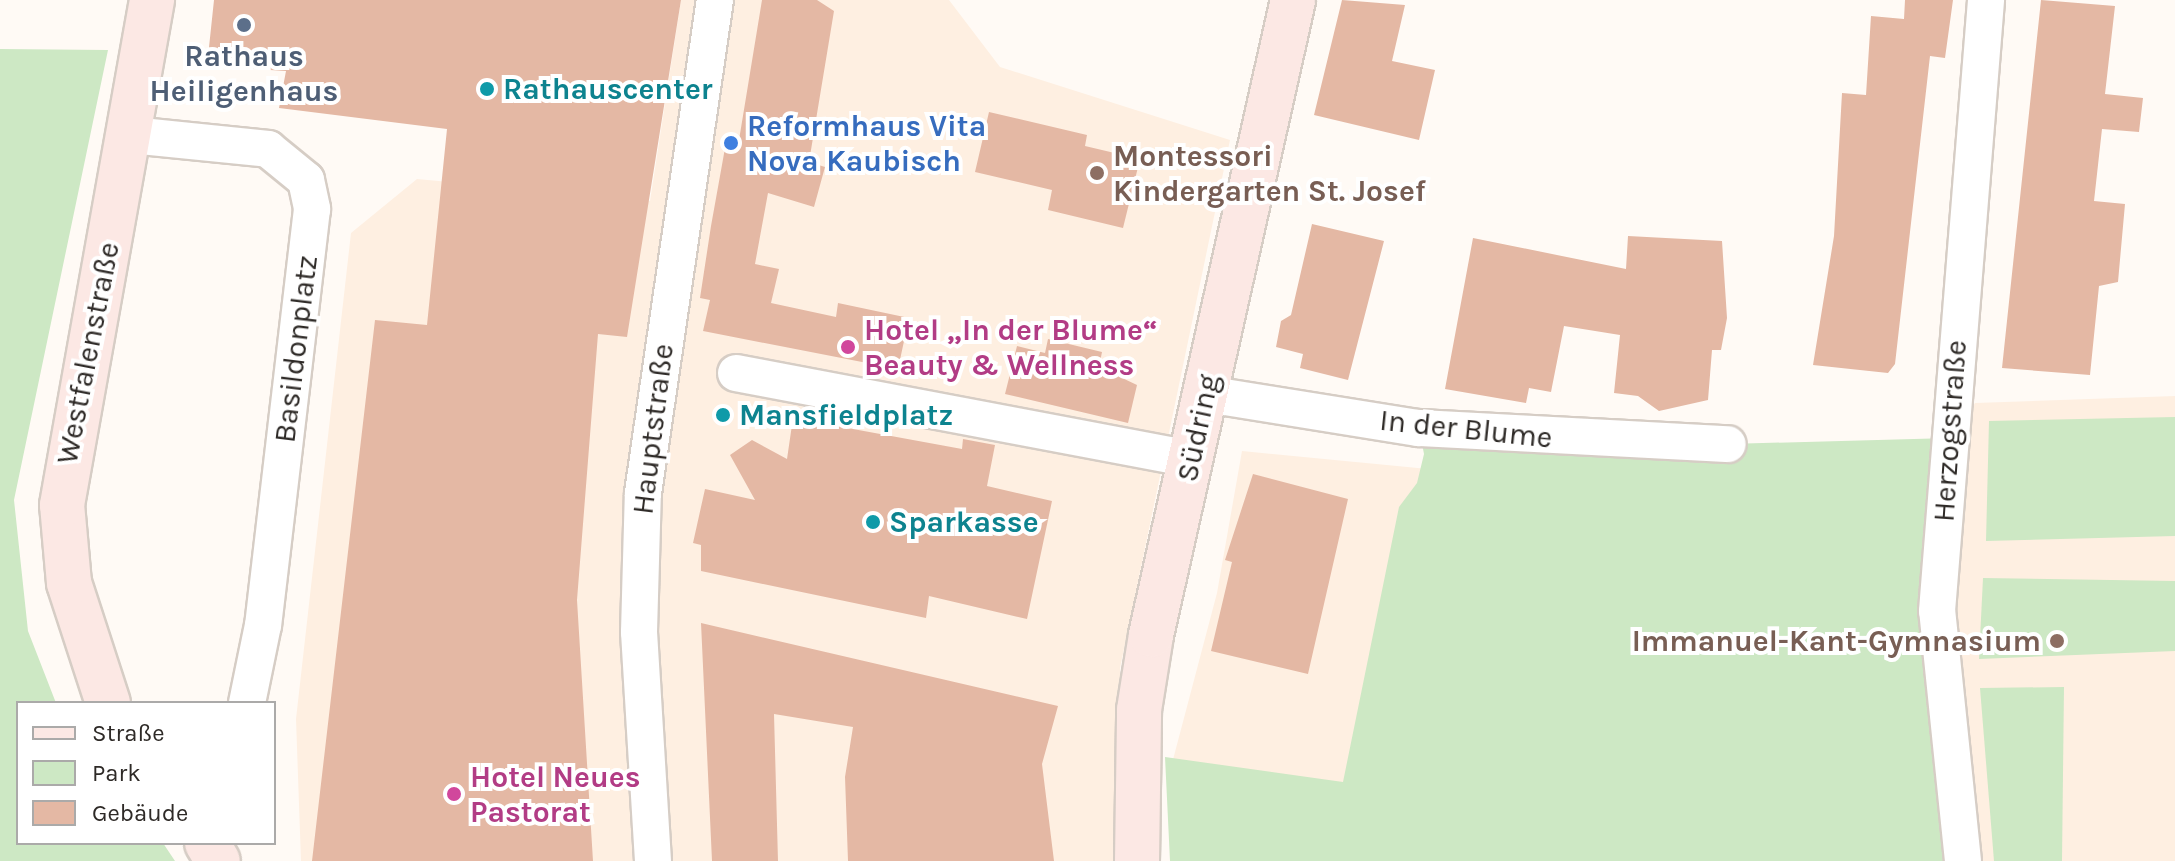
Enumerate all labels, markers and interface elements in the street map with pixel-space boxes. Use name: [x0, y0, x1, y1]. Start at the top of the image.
marker: Rathaus Heiligenhaus: [235, 16, 253, 34]
place label: Rathaus Heiligenhaus: [150, 38, 338, 108]
place label: Rathauscenter: [503, 71, 713, 107]
marker: Rathauscenter: [478, 80, 496, 98]
place label: Reformhaus Vita Nova Kaubisch: [747, 108, 986, 178]
marker: Reformhaus Vita Nova Kaubisch: [722, 134, 740, 152]
place label: Montessori Kindergarten St. Josef: [1113, 138, 1426, 208]
marker: Montessori Kindergarten St. Josef: [1088, 164, 1106, 182]
street label: Westfalenstraße: [49, 239, 127, 467]
street label: Basildonplatz: [267, 253, 325, 445]
place label: Hotel „In der Blume“ Beauty & Wellness: [864, 312, 1158, 382]
marker: Hotel „In der Blume“ Beauty & Wellness: [839, 338, 857, 356]
street label: Herzogstraße: [1926, 339, 1974, 523]
street label: Hauptstraße: [625, 342, 681, 516]
street label: Südring: [1169, 371, 1227, 485]
place label: Mansfieldplatz: [739, 397, 953, 433]
street label: In der Blume: [1378, 402, 1554, 456]
marker: Mansfieldplatz: [714, 406, 732, 424]
place label: Sparkasse: [889, 504, 1039, 540]
marker: Sparkasse: [864, 513, 882, 531]
place label: Immanuel-Kant-Gymnasium: [1632, 623, 2041, 659]
marker: Immanuel-Kant-Gymnasium: [2048, 632, 2066, 650]
legend: [16, 701, 276, 845]
text: Straße: [92, 719, 164, 747]
text: Park: [92, 759, 141, 787]
place label: Hotel Neues Pastorat: [470, 759, 641, 830]
marker: Hotel Neues Pastorat: [445, 785, 463, 803]
text: Gebäude: [92, 799, 188, 827]

